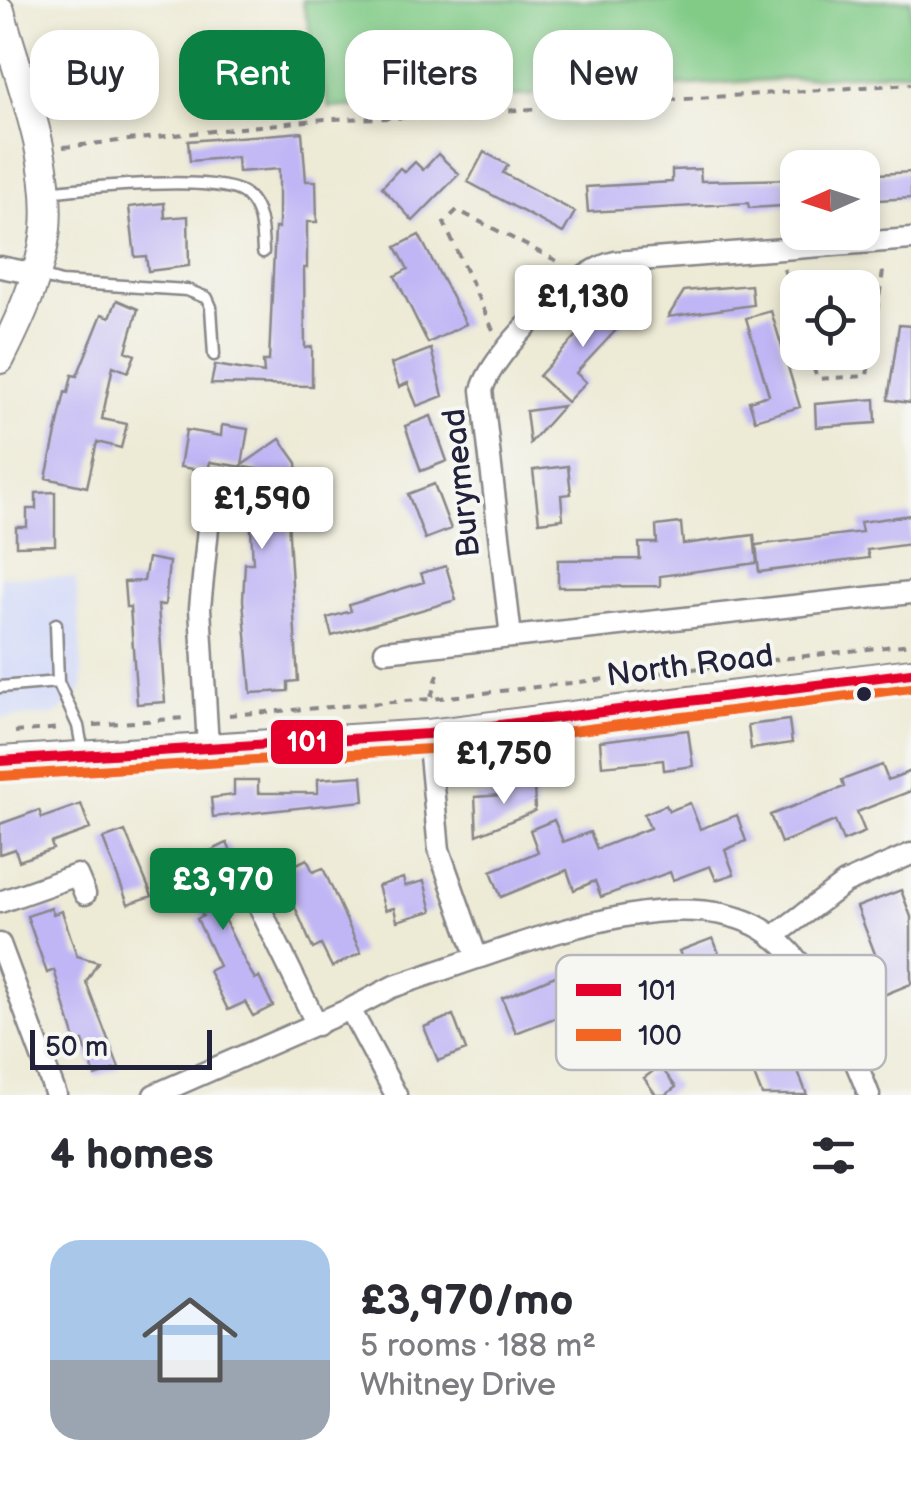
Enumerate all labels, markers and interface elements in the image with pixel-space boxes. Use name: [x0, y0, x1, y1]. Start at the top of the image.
chip: Buy: [30, 30, 159, 120]
chip: Rent: [179, 30, 325, 120]
chip: Filters: [345, 30, 513, 120]
chip: New: [533, 30, 673, 120]
north arrow: [780, 150, 880, 250]
map controls: [780, 150, 880, 370]
pin: £1,130: [502, 265, 664, 350]
button: locate: [780, 270, 880, 370]
text: £1,130: [537, 278, 629, 317]
street label: Burymead: [435, 407, 489, 559]
pin: £1,590: [181, 467, 343, 552]
text: £1,590: [213, 480, 311, 519]
street label: North Road: [604, 636, 776, 696]
unlabelled marker: [854, 684, 874, 704]
line badge: 101: [269, 718, 345, 766]
pin: £1,750: [423, 722, 585, 807]
text: 101: [286, 726, 328, 759]
text: £1,750: [456, 735, 552, 774]
pin: £3,970: [142, 848, 304, 933]
text: £3,970: [172, 861, 274, 900]
legend: [556, 955, 886, 1070]
text: 101: [638, 975, 676, 1008]
text: 100: [638, 1020, 682, 1053]
scale bar: [30, 1025, 212, 1070]
text: 50 m: [45, 1031, 108, 1064]
icon: filters: [806, 1128, 861, 1183]
text: 4 homes: [50, 1130, 214, 1181]
text: £3,970/mo: [360, 1276, 573, 1327]
icon: home: [130, 1280, 250, 1400]
text: 5 rooms · 188 m²: [360, 1327, 596, 1366]
text: Whitney Drive: [360, 1366, 556, 1405]

